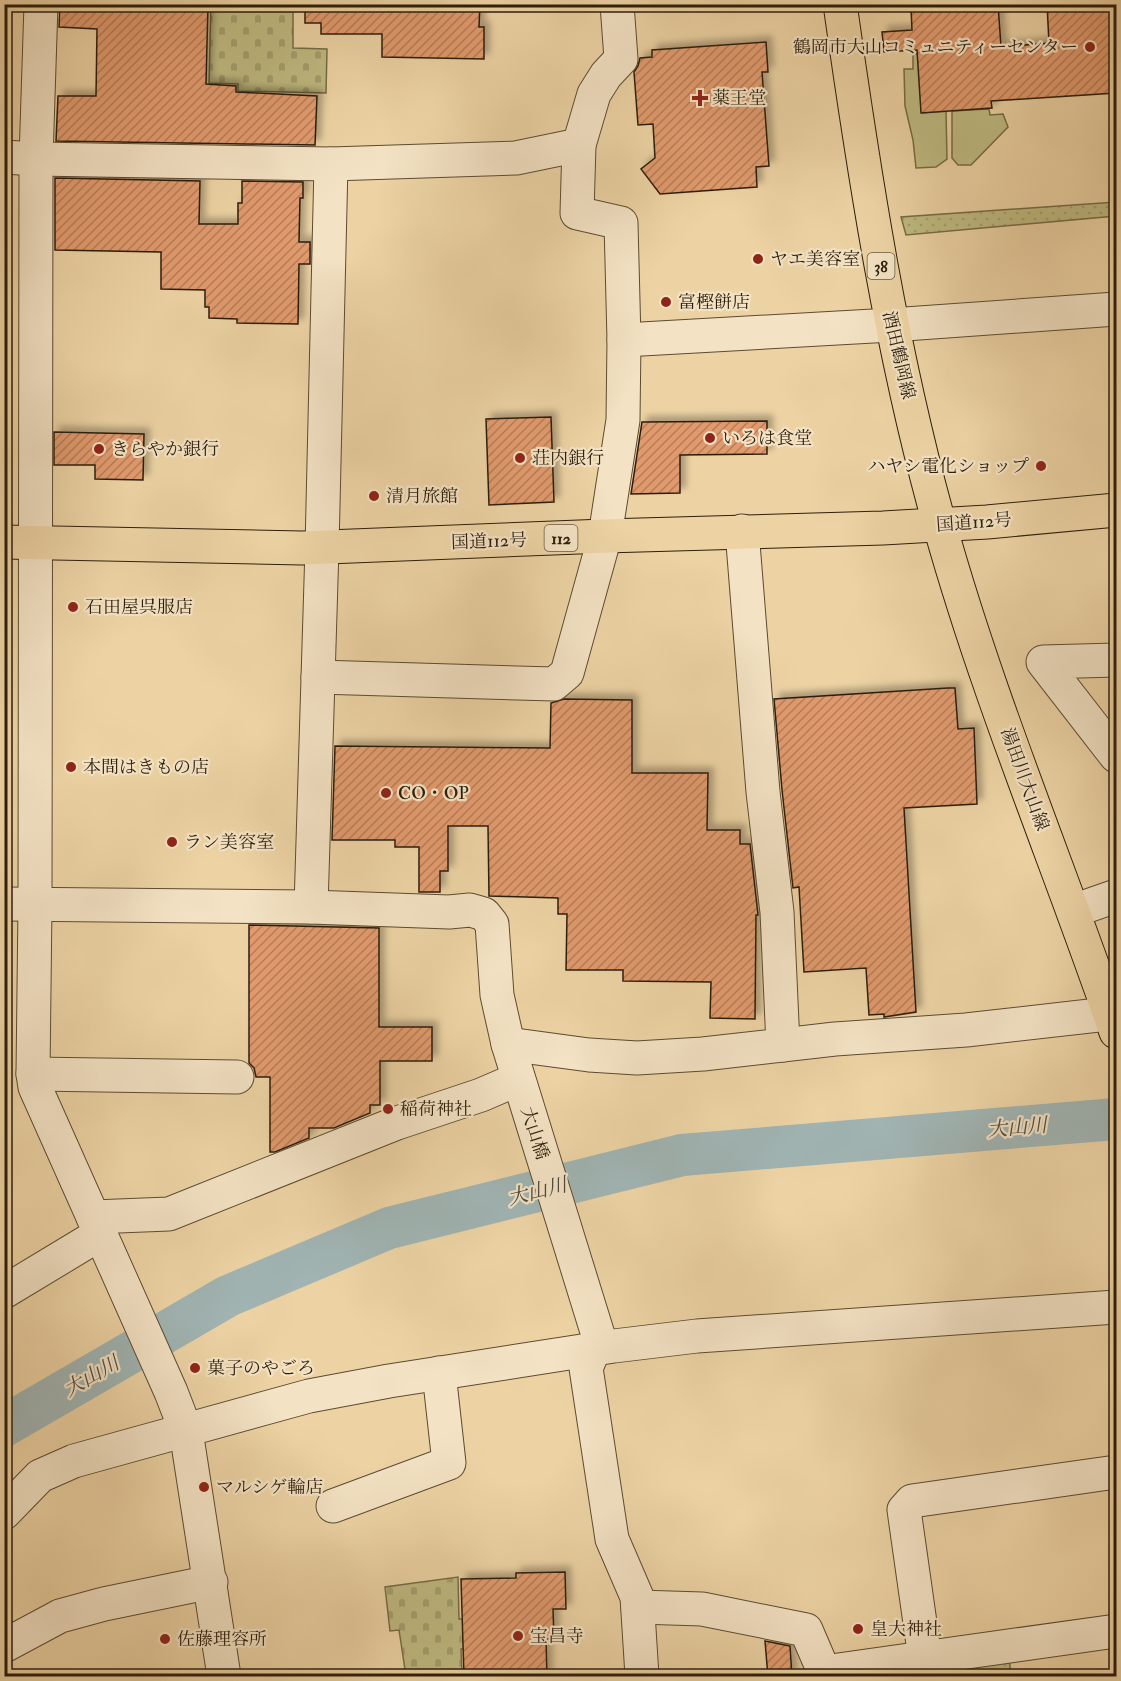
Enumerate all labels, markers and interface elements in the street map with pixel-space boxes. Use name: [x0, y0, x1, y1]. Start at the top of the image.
place label: 鶴岡市大山コミュニティーセンター: [793, 36, 1078, 59]
marker: 鶴岡市大山コミュニティーセンター: [1083, 40, 1097, 54]
place label: 薬王堂: [712, 87, 766, 110]
marker: 薬王堂: [693, 91, 707, 105]
place label: ヤエ美容室: [770, 248, 860, 271]
marker: ヤエ美容室: [751, 252, 765, 266]
road number: 38: [868, 253, 894, 279]
place label: 富樫餅店: [678, 291, 750, 314]
marker: 富樫餅店: [659, 295, 673, 309]
street label: 酒田鶴岡線: [877, 309, 920, 402]
place label: いろは食堂: [722, 427, 812, 450]
marker: いろは食堂: [703, 431, 717, 445]
place label: きらやか銀行: [111, 438, 219, 461]
marker: きらやか銀行: [92, 442, 106, 456]
place label: 荘内銀行: [532, 447, 604, 470]
marker: 荘内銀行: [513, 451, 527, 465]
place label: ハヤシ電化ショップ: [868, 455, 1029, 478]
marker: ハヤシ電化ショップ: [1034, 459, 1048, 473]
place label: 清月旅館: [386, 485, 458, 508]
marker: 清月旅館: [367, 489, 381, 503]
street label: 国道112号: [935, 508, 1013, 537]
road number: 112: [544, 525, 578, 551]
street label: 国道112号: [451, 529, 527, 554]
place label: 石田屋呉服店: [85, 596, 193, 619]
marker: 石田屋呉服店: [66, 600, 80, 614]
street label: 湯田川大山線: [995, 724, 1054, 834]
place label: 本間はきもの店: [83, 756, 209, 779]
marker: 本間はきもの店: [64, 760, 78, 774]
place label: CO・OP: [398, 782, 469, 805]
marker: CO・OP: [379, 786, 393, 800]
place label: ラン美容室: [184, 831, 274, 854]
marker: ラン美容室: [165, 835, 179, 849]
place label: 稲荷神社: [400, 1098, 472, 1121]
marker: 稲荷神社: [381, 1102, 395, 1116]
street label: 大山橋: [515, 1104, 554, 1162]
water label: 大山川: [986, 1112, 1050, 1143]
water label: 大山川: [505, 1172, 571, 1211]
water label: 大山川: [59, 1350, 125, 1402]
place label: 菓子のやごろ: [207, 1357, 315, 1380]
marker: 菓子のやごろ: [188, 1361, 202, 1375]
place label: マルシゲ輪店: [216, 1476, 323, 1499]
marker: マルシゲ輪店: [197, 1480, 211, 1494]
place label: 皇大神社: [870, 1618, 942, 1641]
marker: 皇大神社: [851, 1622, 865, 1636]
place label: 宝昌寺: [530, 1625, 584, 1648]
place label: 佐藤理容所: [177, 1628, 267, 1651]
marker: 宝昌寺: [511, 1629, 525, 1643]
marker: 佐藤理容所: [158, 1632, 172, 1646]

